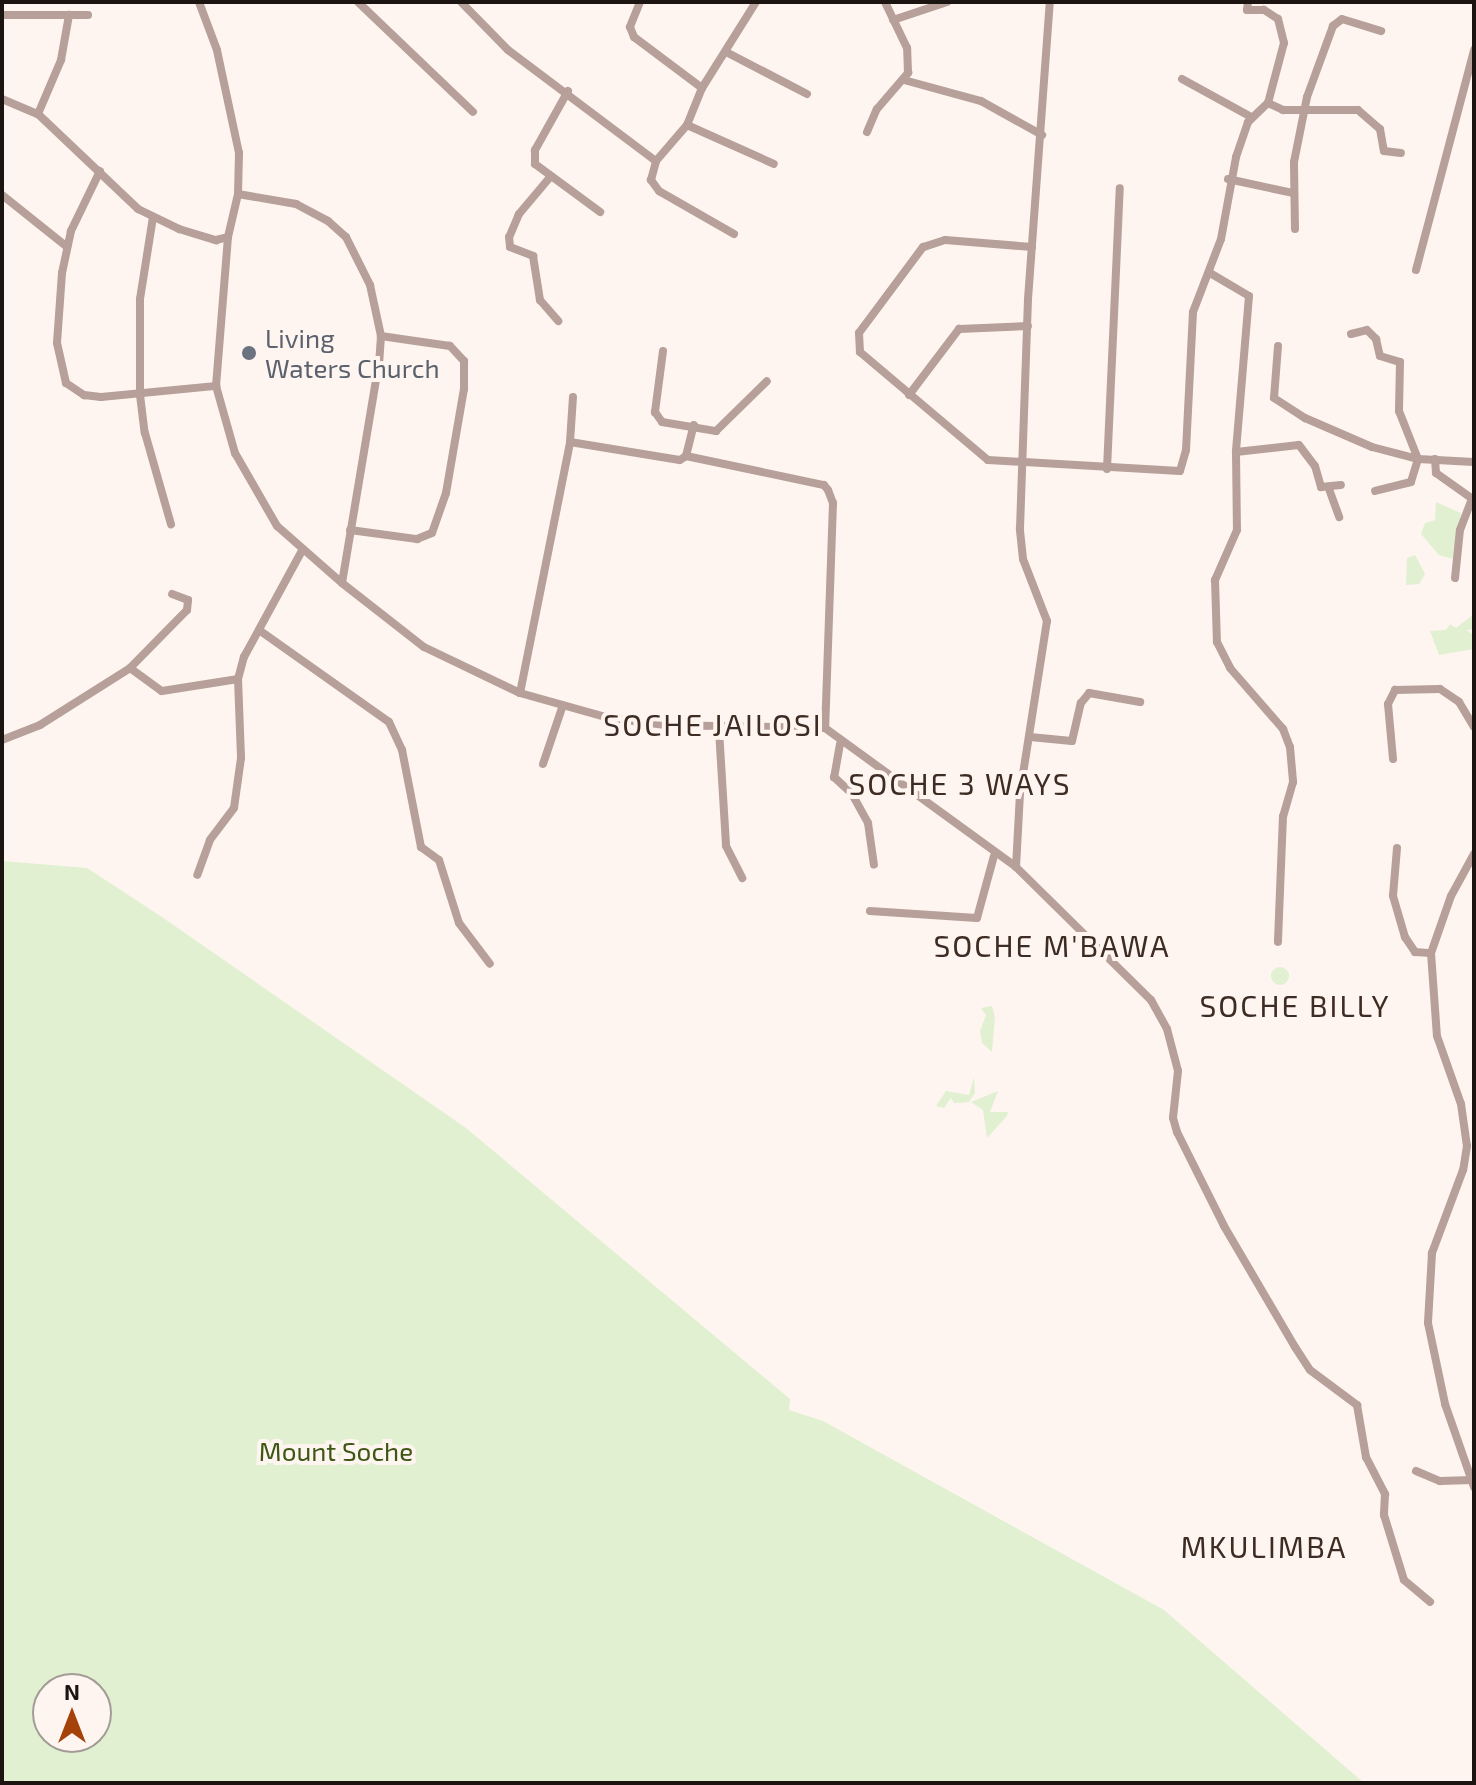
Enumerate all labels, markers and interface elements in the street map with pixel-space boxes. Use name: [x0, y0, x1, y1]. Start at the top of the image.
place label: Living Waters Church: [265, 322, 440, 384]
marker: Living Waters Church: [240, 344, 258, 362]
district label: SOCHE JAILOSI: [603, 706, 823, 742]
district label: SOCHE 3 WAYS: [848, 765, 1072, 801]
district label: SOCHE M'BAWA: [933, 927, 1171, 963]
district label: SOCHE BILLY: [1199, 987, 1391, 1023]
park label: Mount Soche: [259, 1435, 413, 1467]
district label: MKULIMBA: [1181, 1528, 1347, 1564]
north arrow: [32, 1673, 112, 1753]
text: N: [64, 1678, 80, 1704]

